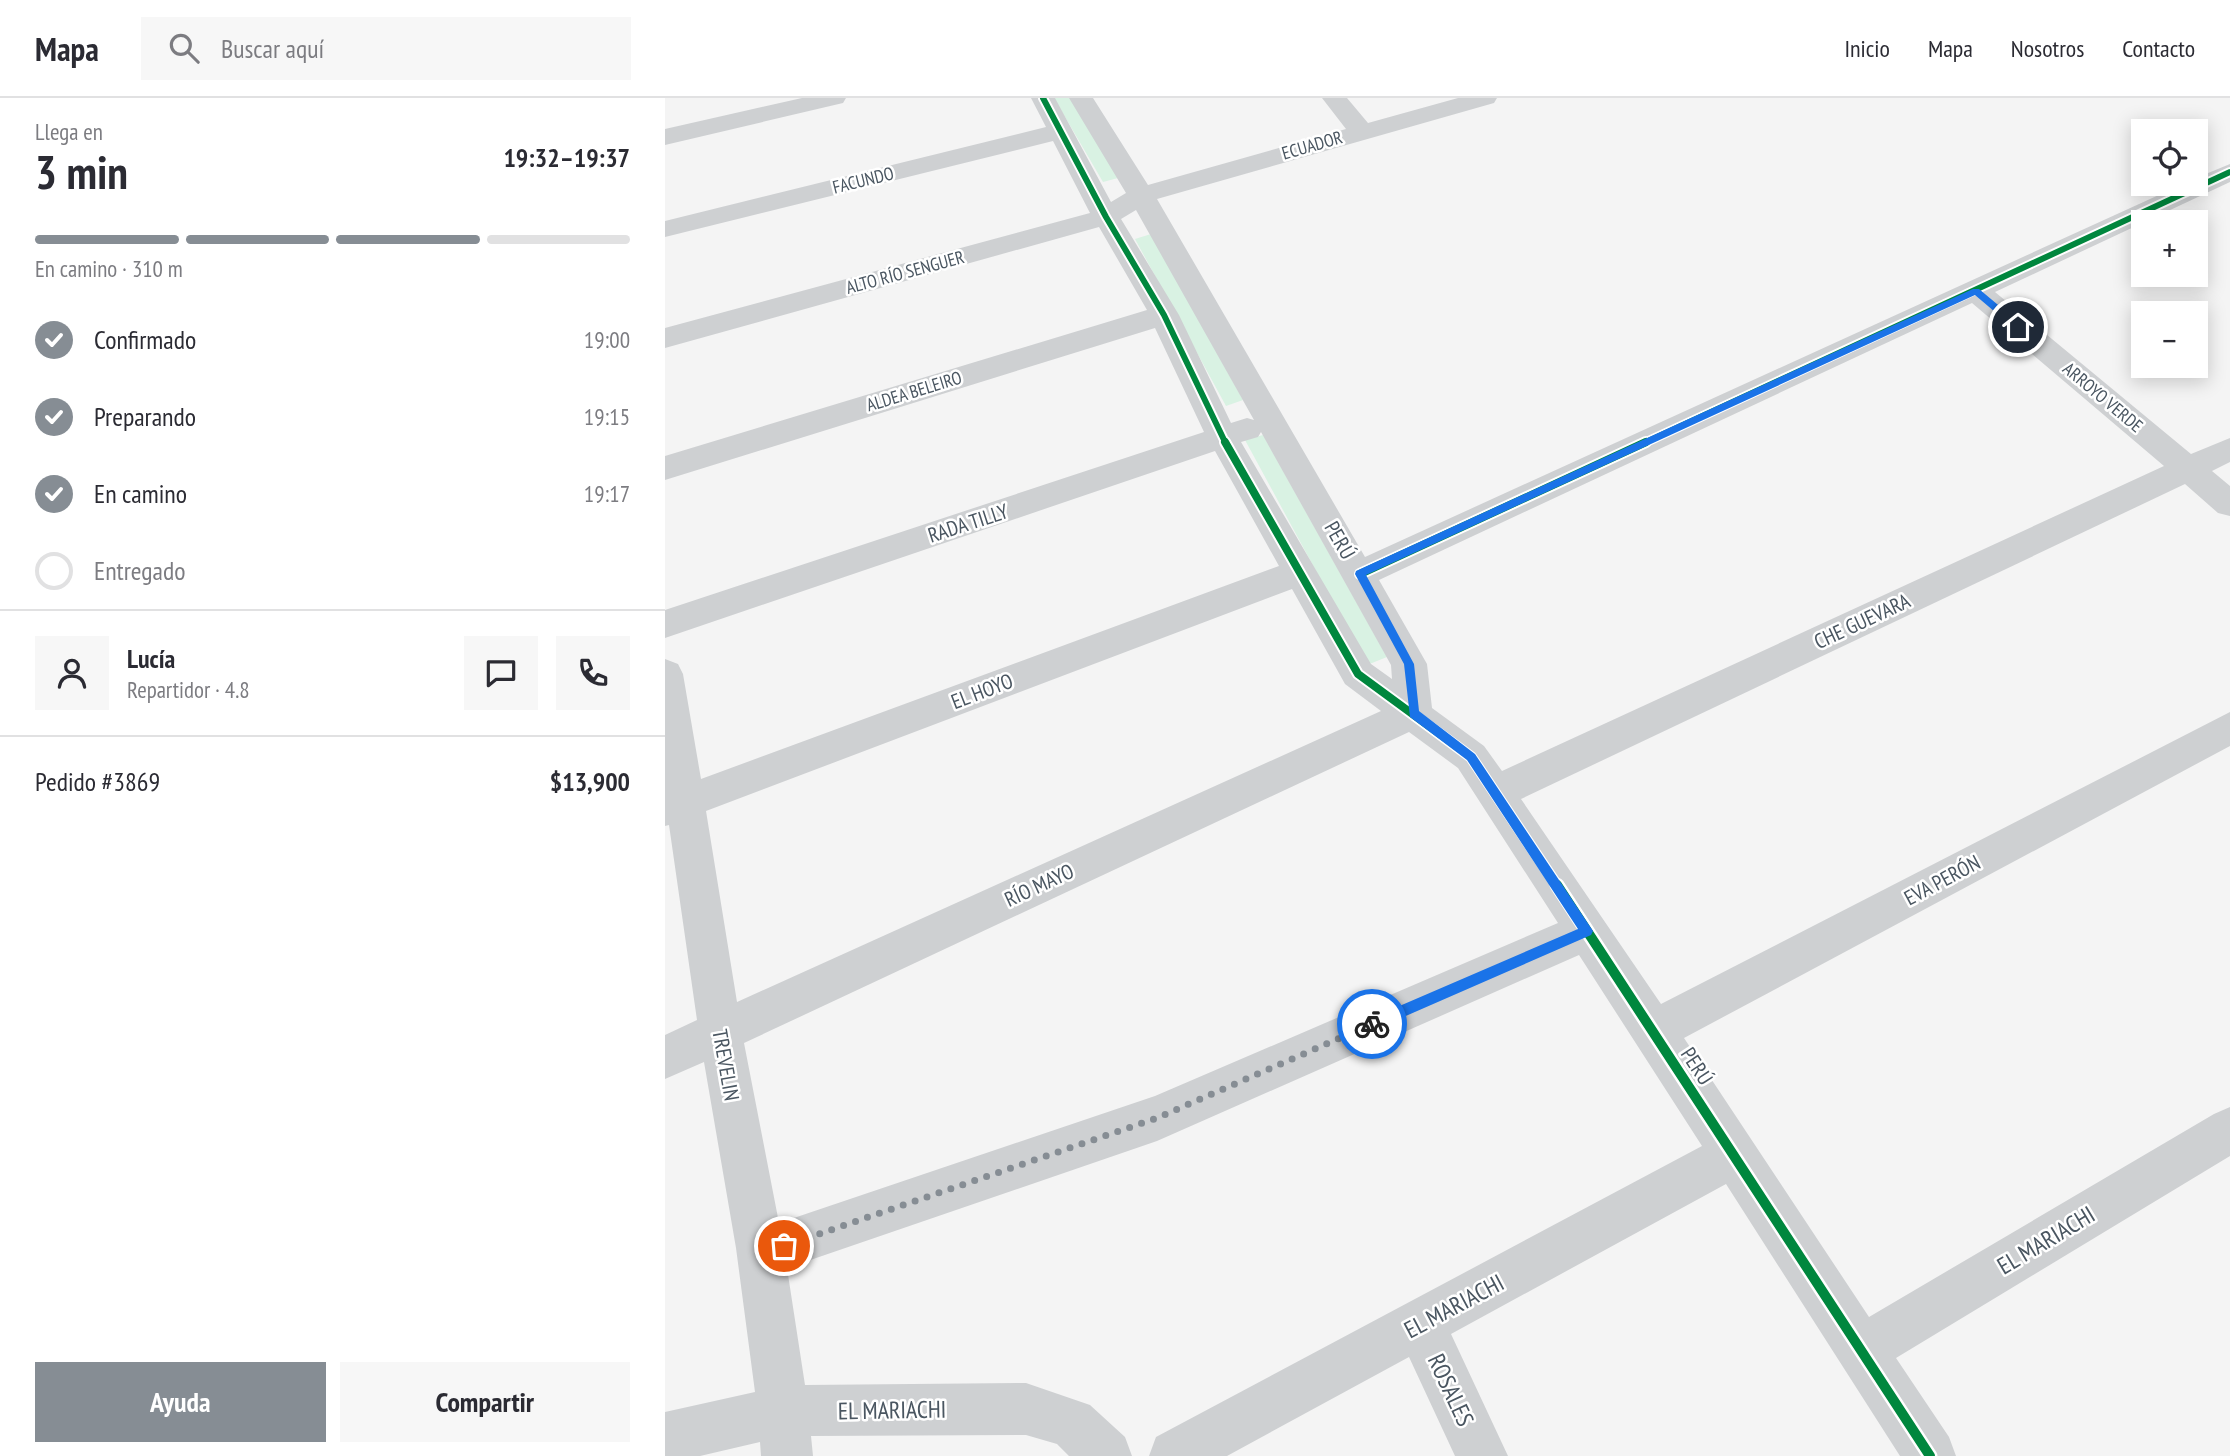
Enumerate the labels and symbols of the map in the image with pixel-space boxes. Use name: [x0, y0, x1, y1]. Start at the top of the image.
street label: ECUADOR: [1279, 125, 1345, 165]
street label: FACUNDO: [830, 161, 896, 199]
street label: ALTO RÍO SENGUER: [843, 245, 967, 299]
pin: [1988, 297, 2048, 357]
street label: ARROYO VERDE: [2058, 357, 2148, 437]
street label: ALDEA BELEIRO: [864, 366, 965, 416]
street label: RADA TILLY: [925, 497, 1012, 549]
street label: PERÚ: [1318, 516, 1362, 564]
street label: CHE GUEVARA: [1810, 587, 1914, 655]
street label: EL HOYO: [947, 667, 1017, 715]
street label: EVA PERÓN: [1899, 849, 1985, 911]
street label: RÍO MAYO: [1000, 857, 1078, 913]
courier: [1337, 989, 1407, 1059]
street label: TREVELIN: [706, 1027, 746, 1103]
street label: PERÚ: [1675, 1042, 1719, 1090]
street label: EL MARIACHI: [1991, 1199, 2101, 1281]
pin: [754, 1216, 814, 1276]
street label: EL MARIACHI: [1399, 1267, 1509, 1345]
street label: ROSALES: [1421, 1349, 1481, 1431]
street label: EL MARIACHI: [837, 1394, 947, 1426]

